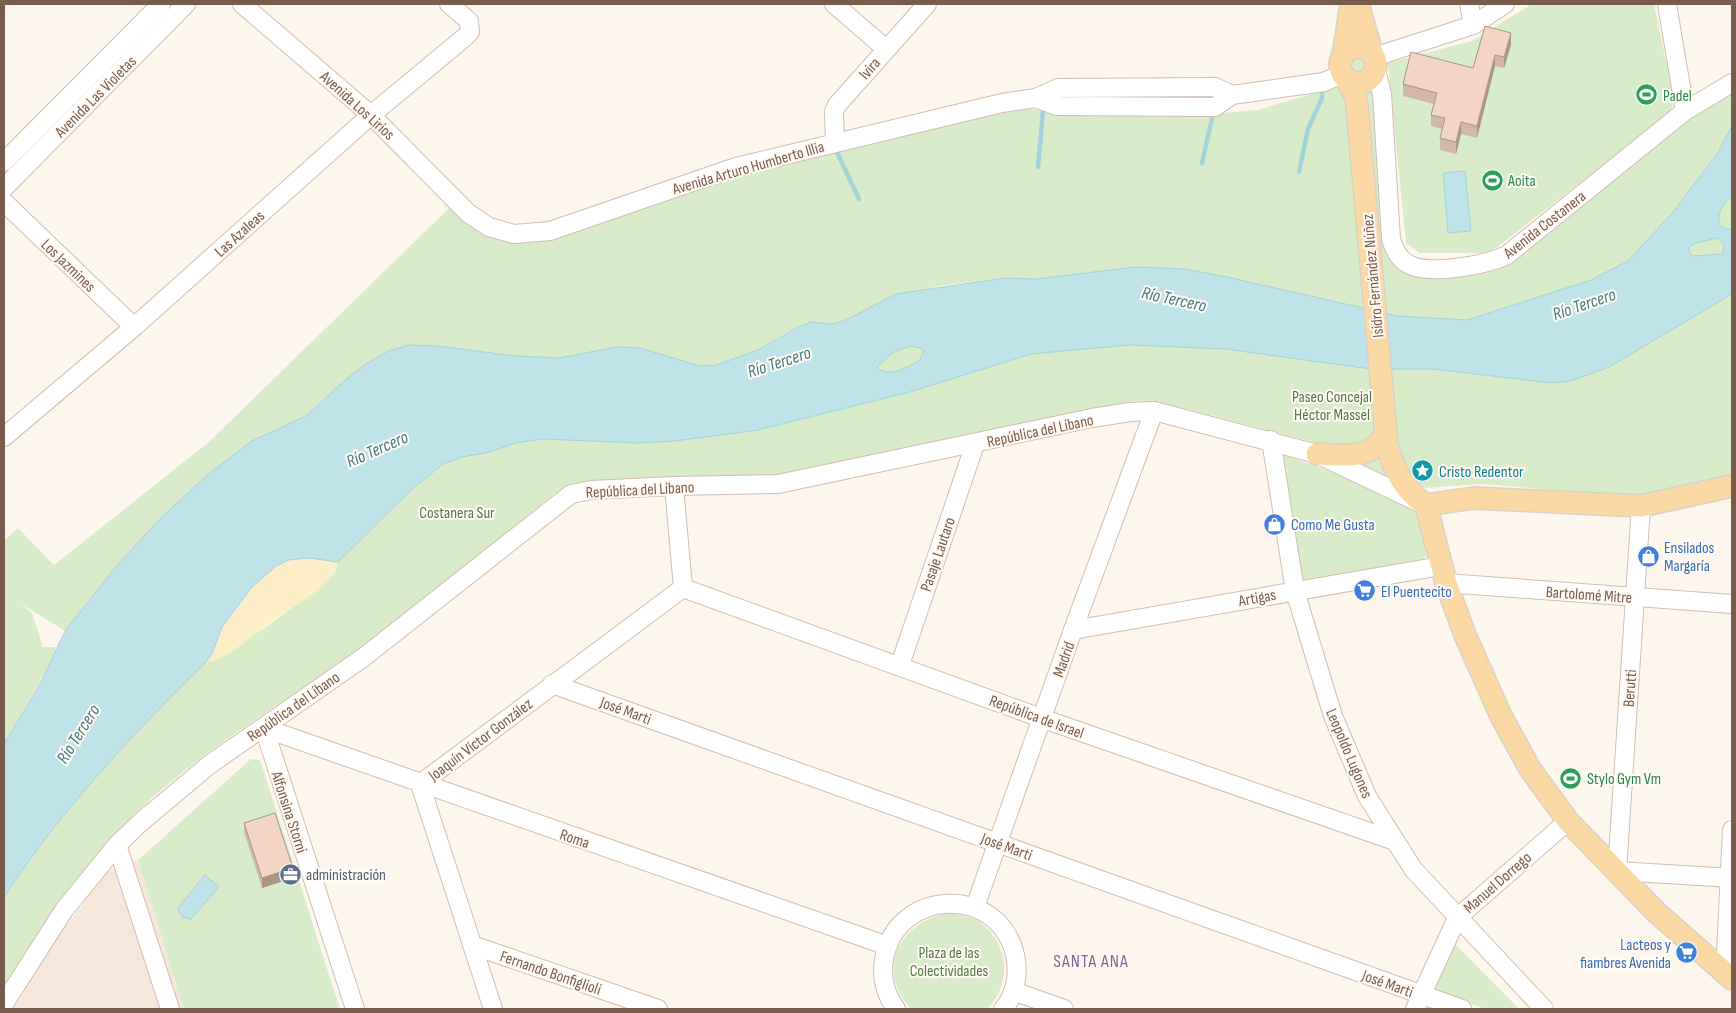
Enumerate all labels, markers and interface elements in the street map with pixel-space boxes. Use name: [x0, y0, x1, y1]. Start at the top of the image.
street label: Avenida Las Violetas: [51, 52, 141, 143]
street label: Ivira: [855, 54, 885, 84]
street label: Avenida Los Lirios: [315, 67, 398, 145]
sports icon: Padel: [1635, 83, 1659, 107]
place label: Padel: [1663, 87, 1692, 106]
street label: Avenida Arturo Humberto Illia: [669, 138, 826, 199]
sports icon: Aoita: [1480, 168, 1504, 192]
place label: Aoita: [1507, 172, 1536, 191]
street label: Avenida Costanera: [1499, 187, 1590, 264]
street label: Las Azaleas: [211, 207, 269, 261]
street label: Isidro Fernández Núñez: [1359, 213, 1388, 339]
street label: Los Jazmines: [37, 236, 99, 297]
water label: Río Tercero: [1140, 282, 1209, 317]
water label: Río Tercero: [1550, 284, 1619, 325]
water label: Río Tercero: [745, 342, 814, 383]
park label: Paseo Concejal Héctor Massel: [1292, 388, 1372, 425]
street label: República del Líbano: [985, 411, 1095, 452]
water label: Río Tercero: [343, 426, 412, 472]
place icon: Cristo Redentor: [1411, 459, 1435, 483]
place label: Cristo Redentor: [1439, 463, 1524, 482]
street label: República del Líbano: [585, 478, 695, 503]
park label: Costanera Sur: [419, 504, 495, 523]
shop icon: Como Me Gusta: [1263, 512, 1287, 536]
street label: Pasaje Lautaro: [917, 515, 960, 594]
place label: Como Me Gusta: [1291, 516, 1375, 535]
place label: Ensilados Margaría: [1664, 539, 1715, 576]
shop icon: Ensilados Margaría: [1636, 544, 1660, 568]
supermarket icon: El Puentecito: [1353, 579, 1377, 603]
place label: El Puentecito: [1381, 583, 1452, 602]
street label: Bartolomé Mitre: [1545, 583, 1633, 608]
street label: Artigas: [1236, 586, 1278, 611]
street label: Madrid: [1049, 639, 1080, 680]
street label: República del Líbano: [244, 668, 344, 746]
street label: Berutti: [1620, 669, 1641, 708]
street label: República de Israel: [987, 692, 1086, 743]
street label: José Marti: [596, 693, 654, 729]
street label: Joaquín Víctor González: [424, 695, 537, 786]
water label: Río Tercero: [52, 700, 105, 768]
street label: Leopoldo Lugones: [1321, 706, 1376, 801]
sports icon: Stylo Gym Vm: [1559, 766, 1583, 790]
street label: Alfonsina Storni: [266, 768, 311, 856]
place label: Stylo Gym Vm: [1587, 770, 1661, 789]
street label: Roma: [557, 826, 592, 853]
street label: José Marti: [977, 829, 1035, 865]
street label: Manuel Dorrego: [1460, 848, 1536, 918]
office icon: administración: [278, 862, 302, 886]
place label: administración: [306, 866, 386, 885]
place label: Lacteos y fiambres Avenida: [1580, 936, 1671, 973]
supermarket icon: Lacteos y fiambres Avenida: [1675, 941, 1699, 965]
park label: Plaza de las Colectividades: [910, 944, 989, 981]
street label: Fernando Bonfiglioli: [497, 947, 604, 1000]
district label: SANTA ANA: [1053, 951, 1129, 972]
street label: José Marti: [1358, 966, 1416, 1002]

